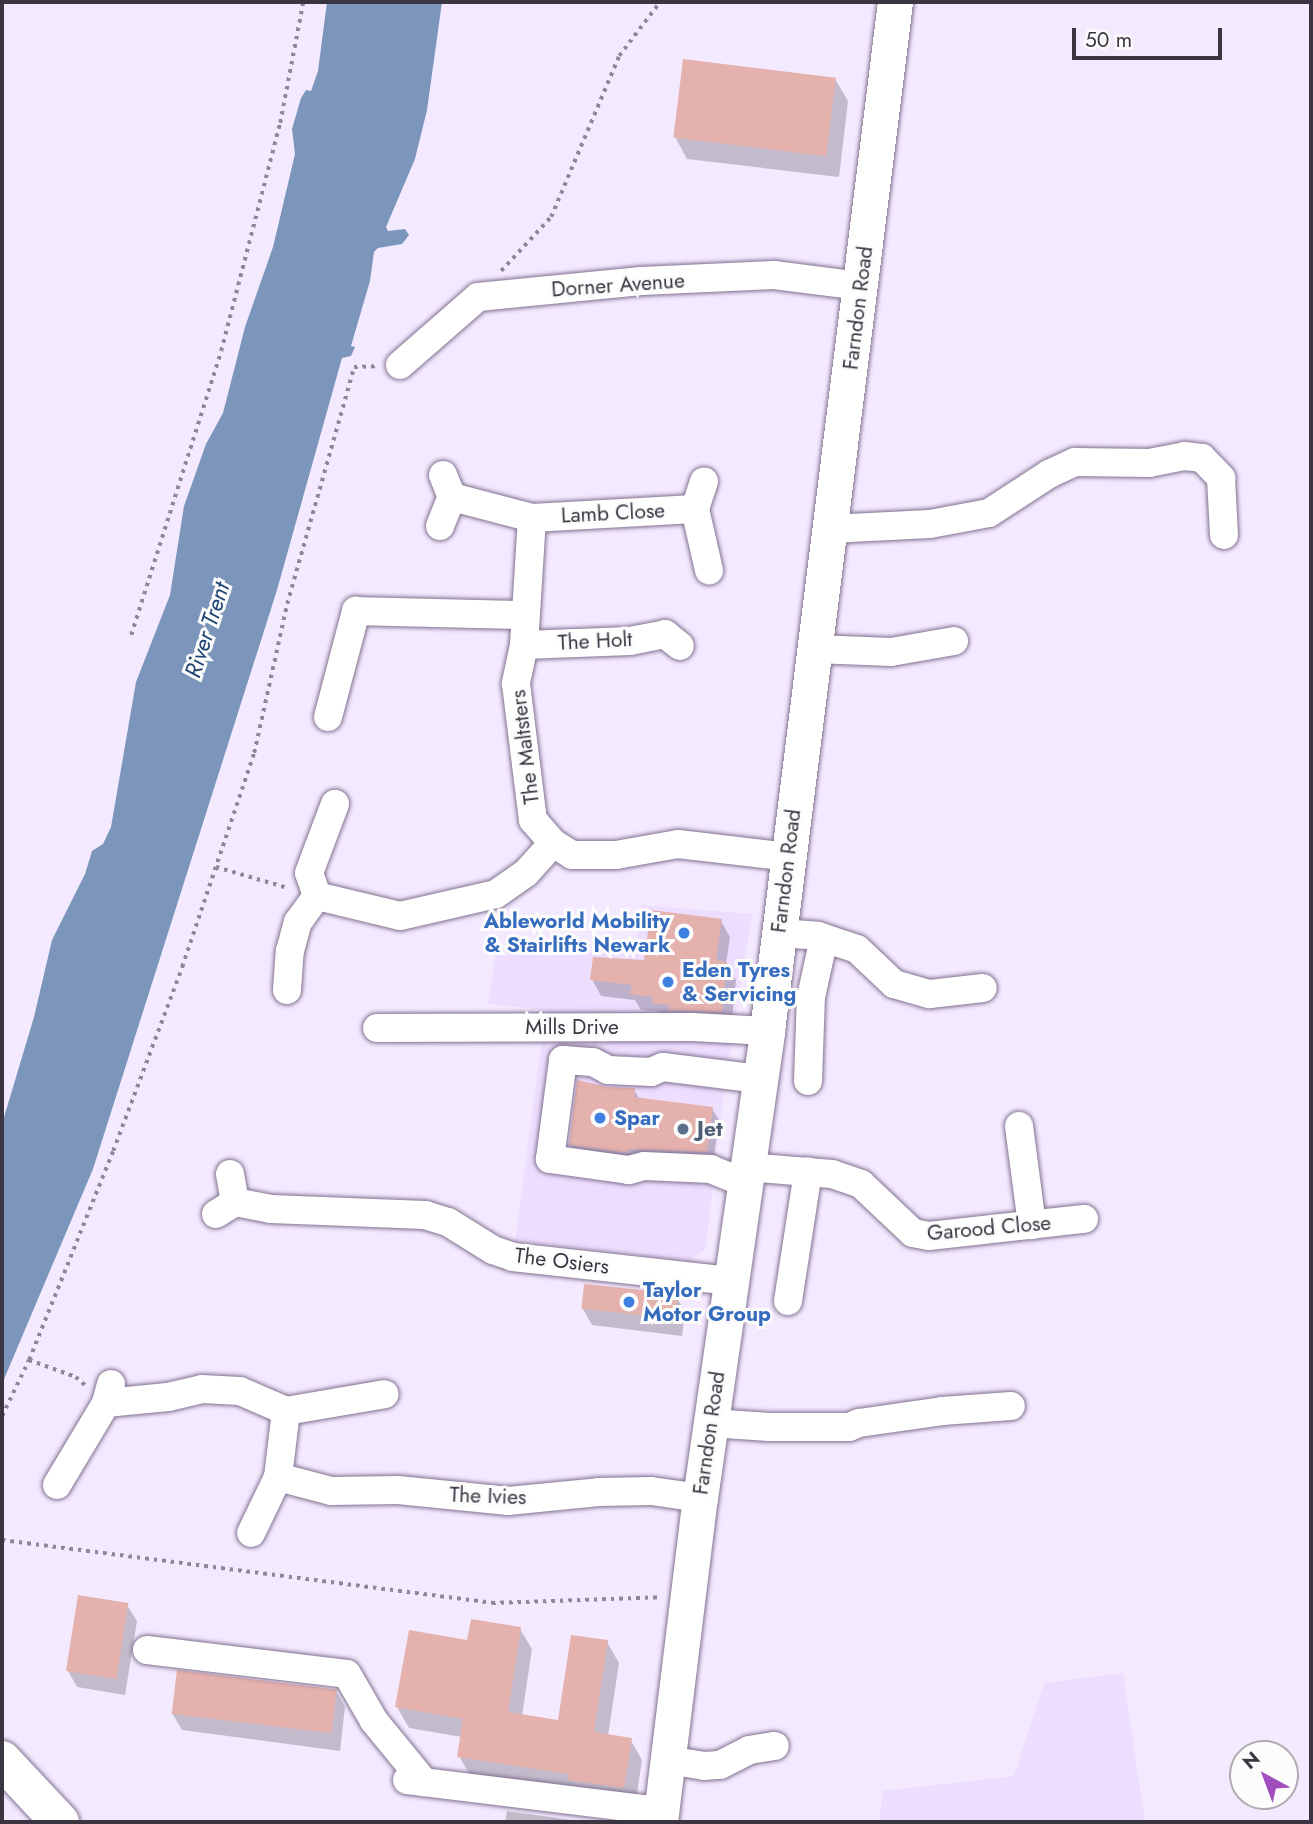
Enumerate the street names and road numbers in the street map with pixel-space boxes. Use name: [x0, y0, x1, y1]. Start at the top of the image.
street label: Farndon Road: [838, 245, 878, 371]
street label: Dorner Avenue: [550, 268, 686, 302]
street label: Lamb Close: [560, 498, 666, 528]
street label: The Holt: [557, 626, 633, 656]
street label: The Maltsters: [505, 688, 545, 806]
street label: Farndon Road: [766, 808, 806, 934]
street label: Mills Drive: [525, 1014, 619, 1040]
street label: Garood Close: [926, 1210, 1052, 1246]
street label: The Osiers: [513, 1243, 611, 1279]
street label: Farndon Road: [688, 1370, 730, 1496]
street label: The Ivies: [449, 1482, 527, 1510]

